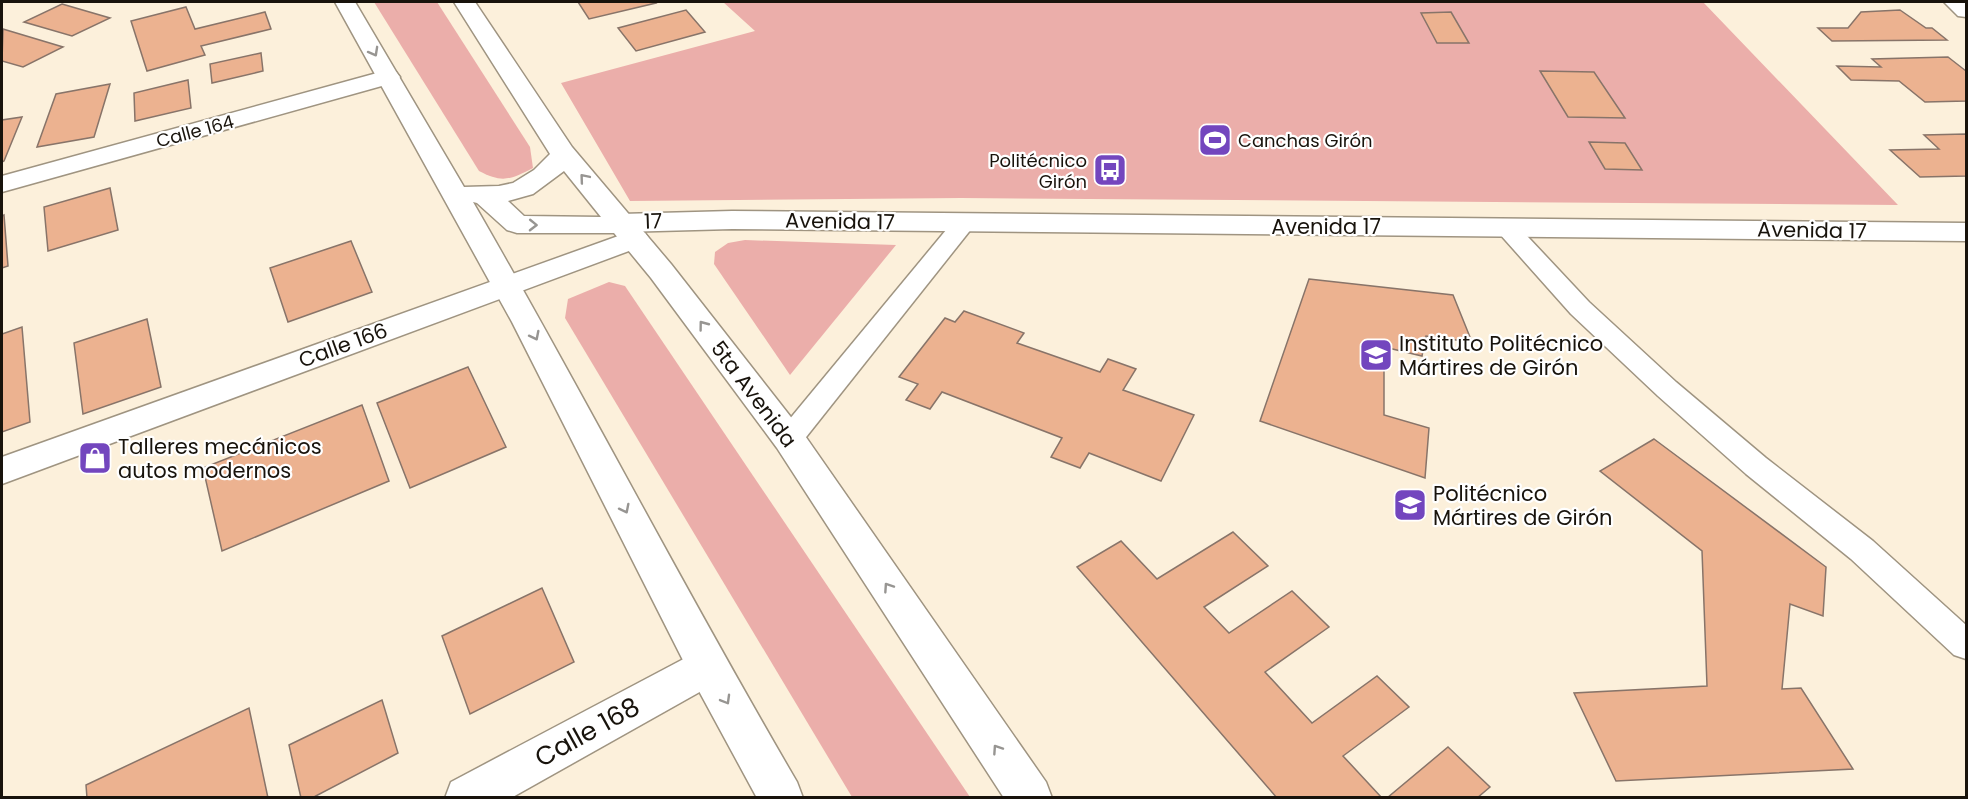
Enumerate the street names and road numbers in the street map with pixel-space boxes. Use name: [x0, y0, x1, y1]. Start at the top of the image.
street label: Calle 164: [153, 109, 237, 153]
street label: 17: [643, 206, 663, 236]
street label: Avenida 17: [785, 206, 895, 236]
street label: Avenida 17: [1271, 212, 1381, 241]
street label: Avenida 17: [1757, 215, 1867, 245]
street label: Calle 166: [294, 316, 392, 374]
street label: 5ta Avenida: [704, 335, 804, 453]
street label: Calle 168: [528, 688, 646, 776]

